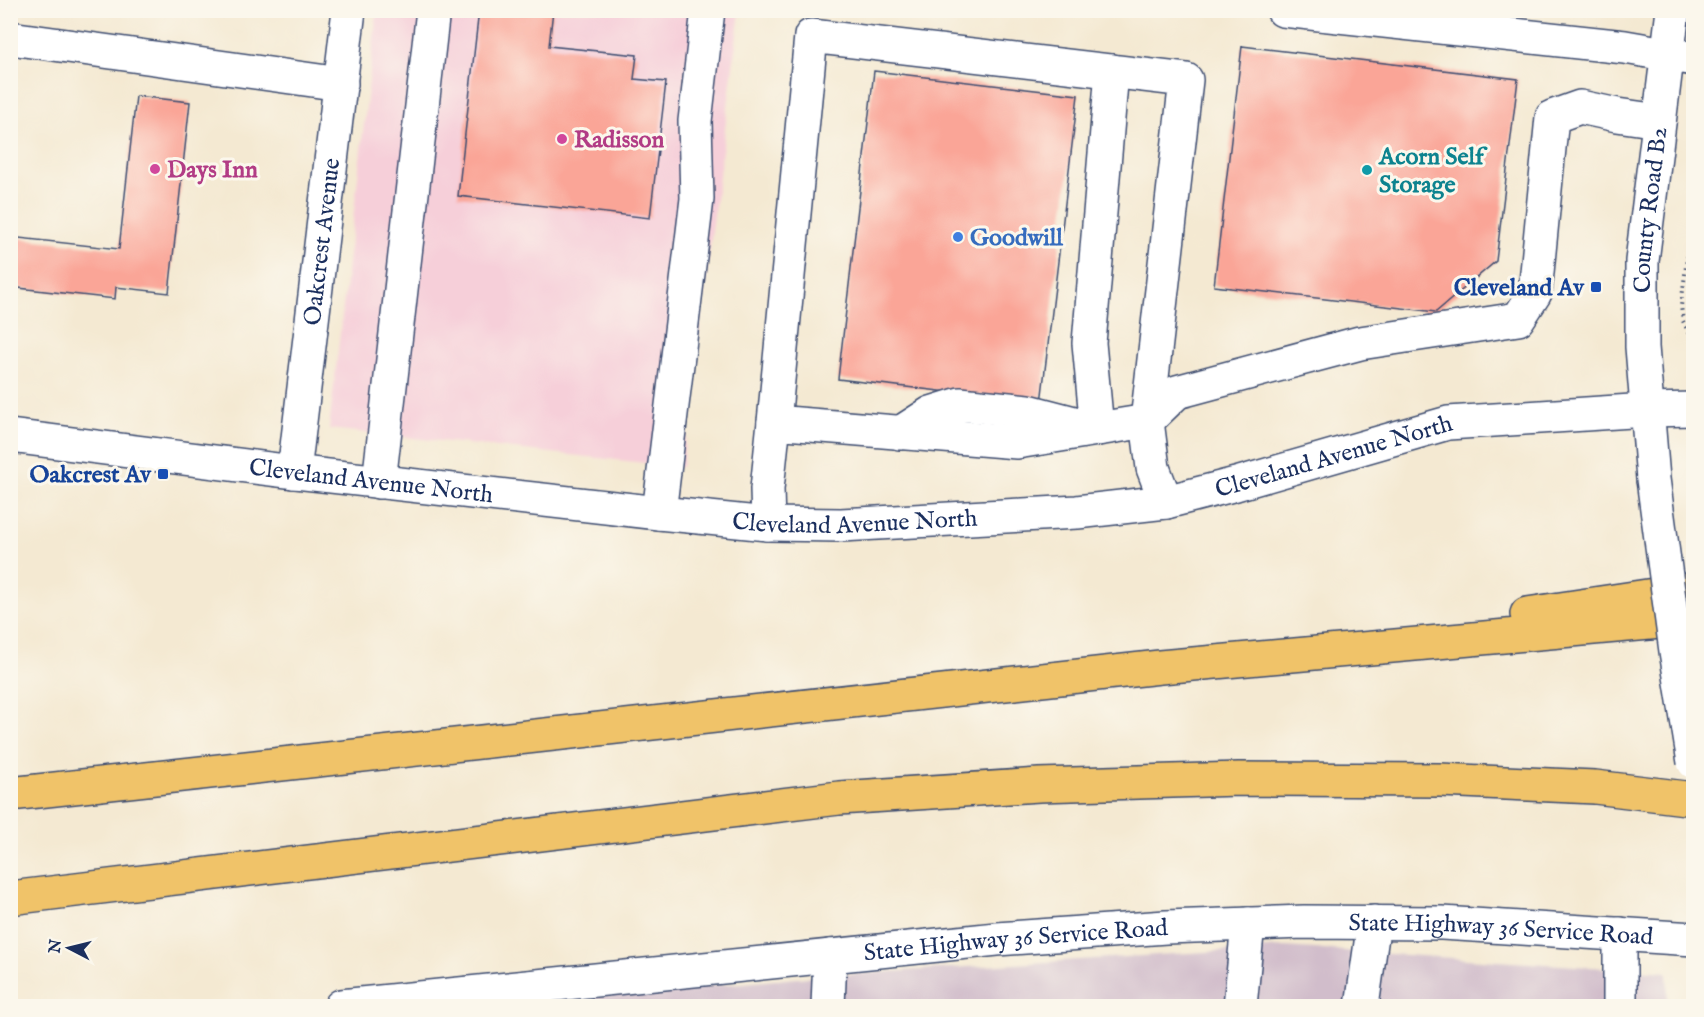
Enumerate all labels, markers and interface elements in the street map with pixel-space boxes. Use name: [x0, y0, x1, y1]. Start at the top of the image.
place label: Radisson: [574, 125, 664, 156]
street label: County Road B2: [1628, 125, 1675, 293]
marker: Radisson: [555, 132, 569, 146]
place label: Acorn Self Storage: [1378, 142, 1488, 201]
place label: Days Inn: [167, 155, 258, 186]
street label: Oakcrest Avenue: [298, 156, 348, 327]
marker: Days Inn: [148, 162, 162, 176]
marker: Acorn Self Storage: [1360, 163, 1374, 177]
place label: Goodwill: [970, 223, 1063, 254]
marker: Goodwill: [951, 230, 965, 244]
place label: Cleveland Av: [1454, 273, 1585, 304]
marker: Cleveland Av: [1589, 280, 1603, 294]
street label: Cleveland Avenue North: [1212, 408, 1457, 506]
street label: Cleveland Avenue North: [247, 452, 495, 511]
place label: Oakcrest Av: [30, 460, 152, 491]
marker: Oakcrest Av: [156, 467, 170, 481]
street label: Cleveland Avenue North: [731, 503, 979, 542]
street label: State Highway 36 Service Road: [1348, 908, 1654, 953]
street label: State Highway 36 Service Road: [862, 913, 1169, 970]
north arrow: [39, 918, 99, 978]
text: N: [45, 938, 67, 955]

